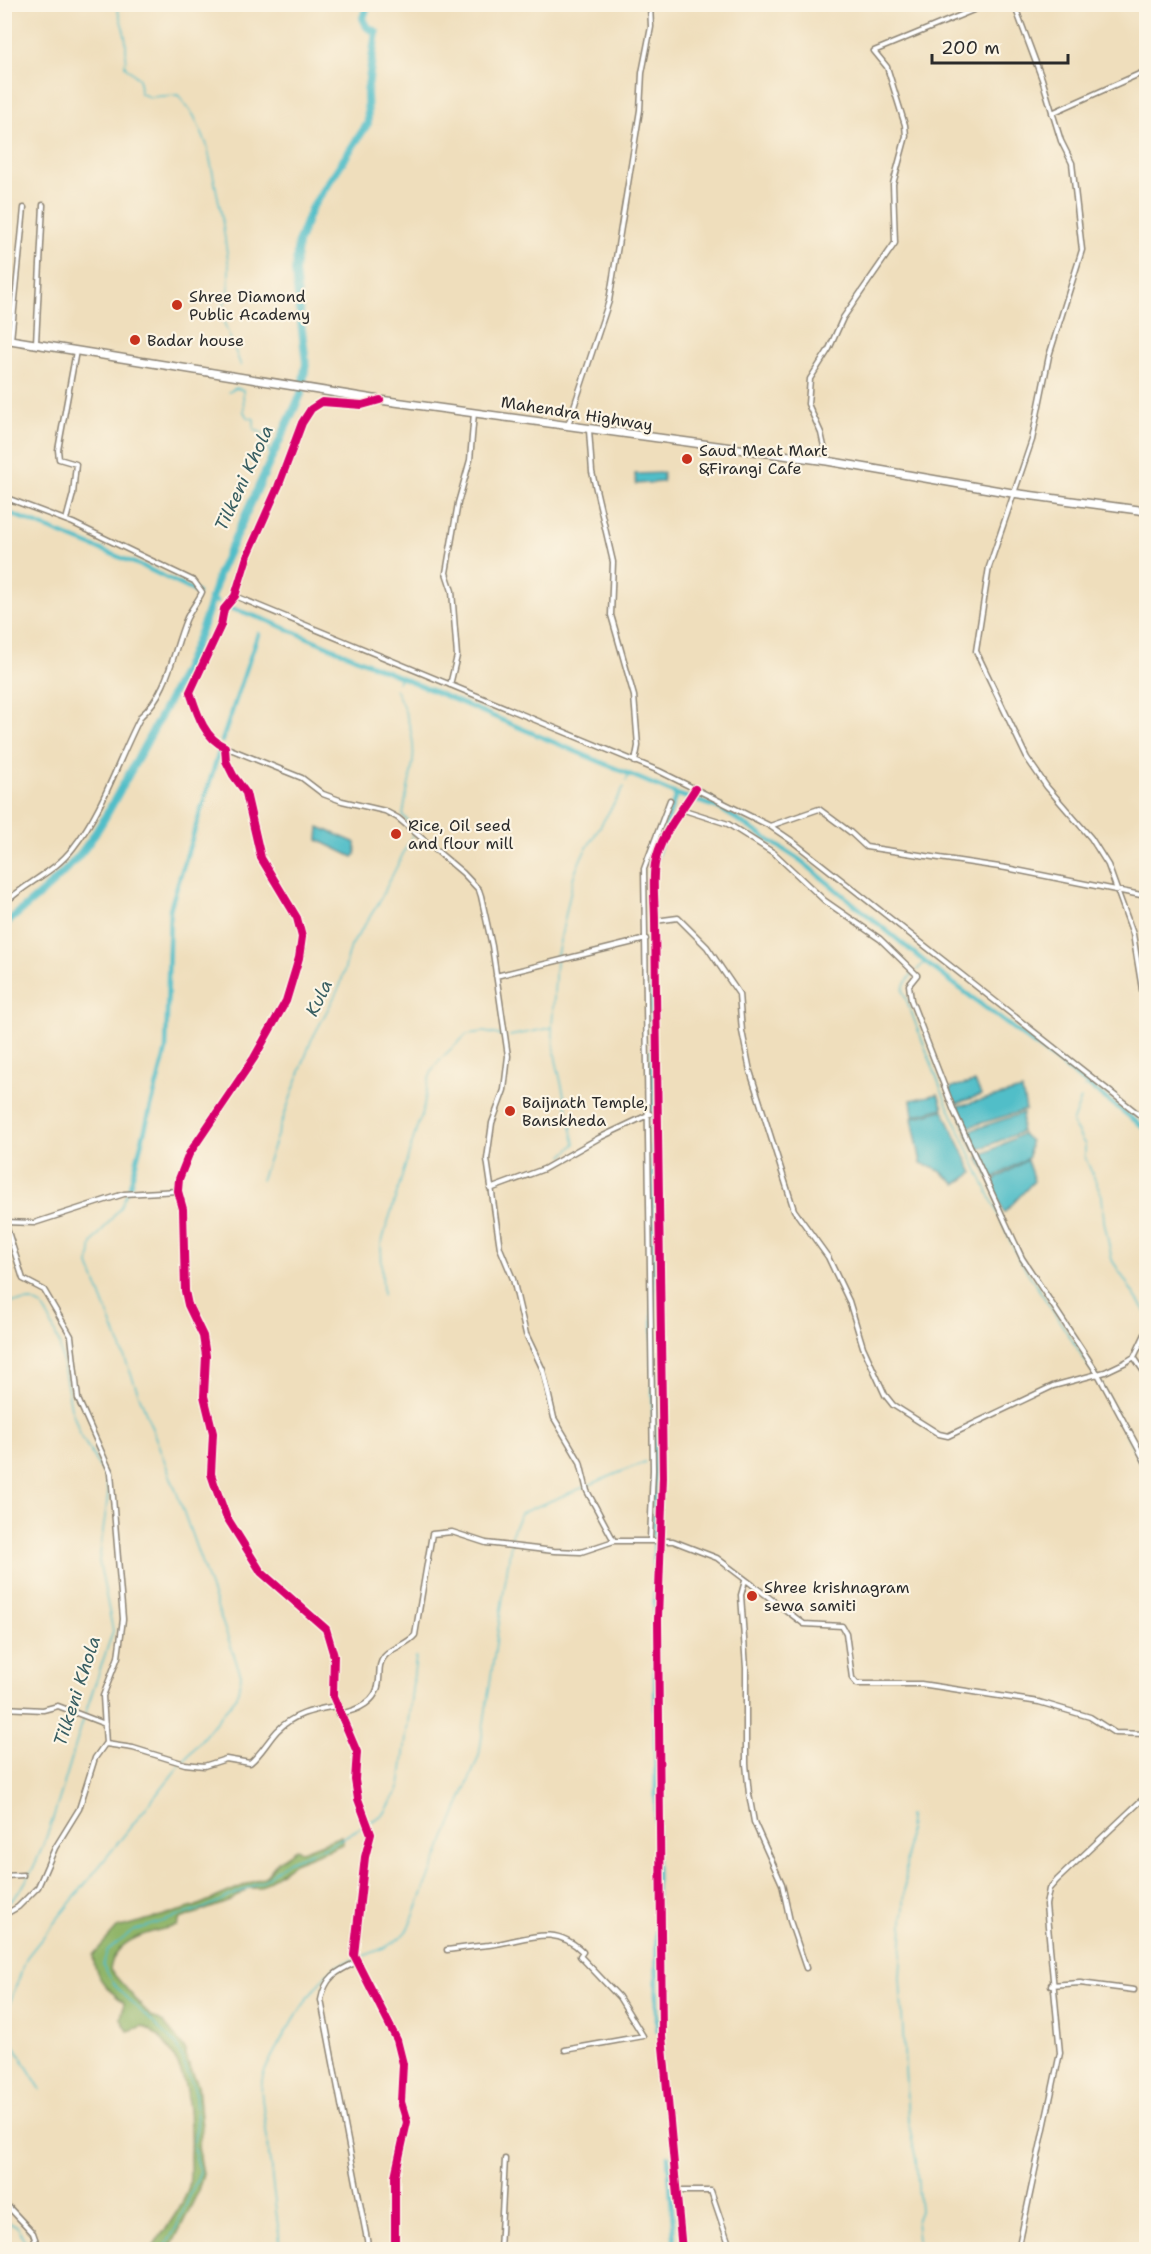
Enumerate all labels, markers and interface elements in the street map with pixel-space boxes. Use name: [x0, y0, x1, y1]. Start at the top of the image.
scale bar: [932, 27, 1068, 65]
text: 200 m: [941, 36, 1000, 60]
place label: Shree Diamond Public Academy: [189, 286, 310, 325]
marker: Shree Diamond Public Academy: [170, 298, 184, 312]
place label: Badar house: [147, 330, 244, 351]
marker: Badar house: [128, 333, 142, 347]
street label: Mahendra Highway: [500, 391, 654, 436]
water label: Tilkeni Khola: [209, 421, 279, 535]
place label: Saud Meat Mart &Firangi Cafe: [699, 440, 828, 479]
marker: Saud Meat Mart &Firangi Cafe: [680, 452, 694, 466]
place label: Rice, Oil seed and flour mill: [408, 815, 513, 854]
marker: Rice, Oil seed and flour mill: [389, 827, 403, 841]
water label: Kula: [300, 976, 338, 1020]
place label: Baijnath Temple, Banskheda: [522, 1092, 648, 1131]
marker: Baijnath Temple, Banskheda: [503, 1104, 517, 1118]
place label: Shree krishnagram sewa samiti: [764, 1577, 910, 1616]
marker: Shree krishnagram sewa samiti: [745, 1589, 759, 1603]
water label: Tilkeni Khola: [48, 1633, 106, 1749]

